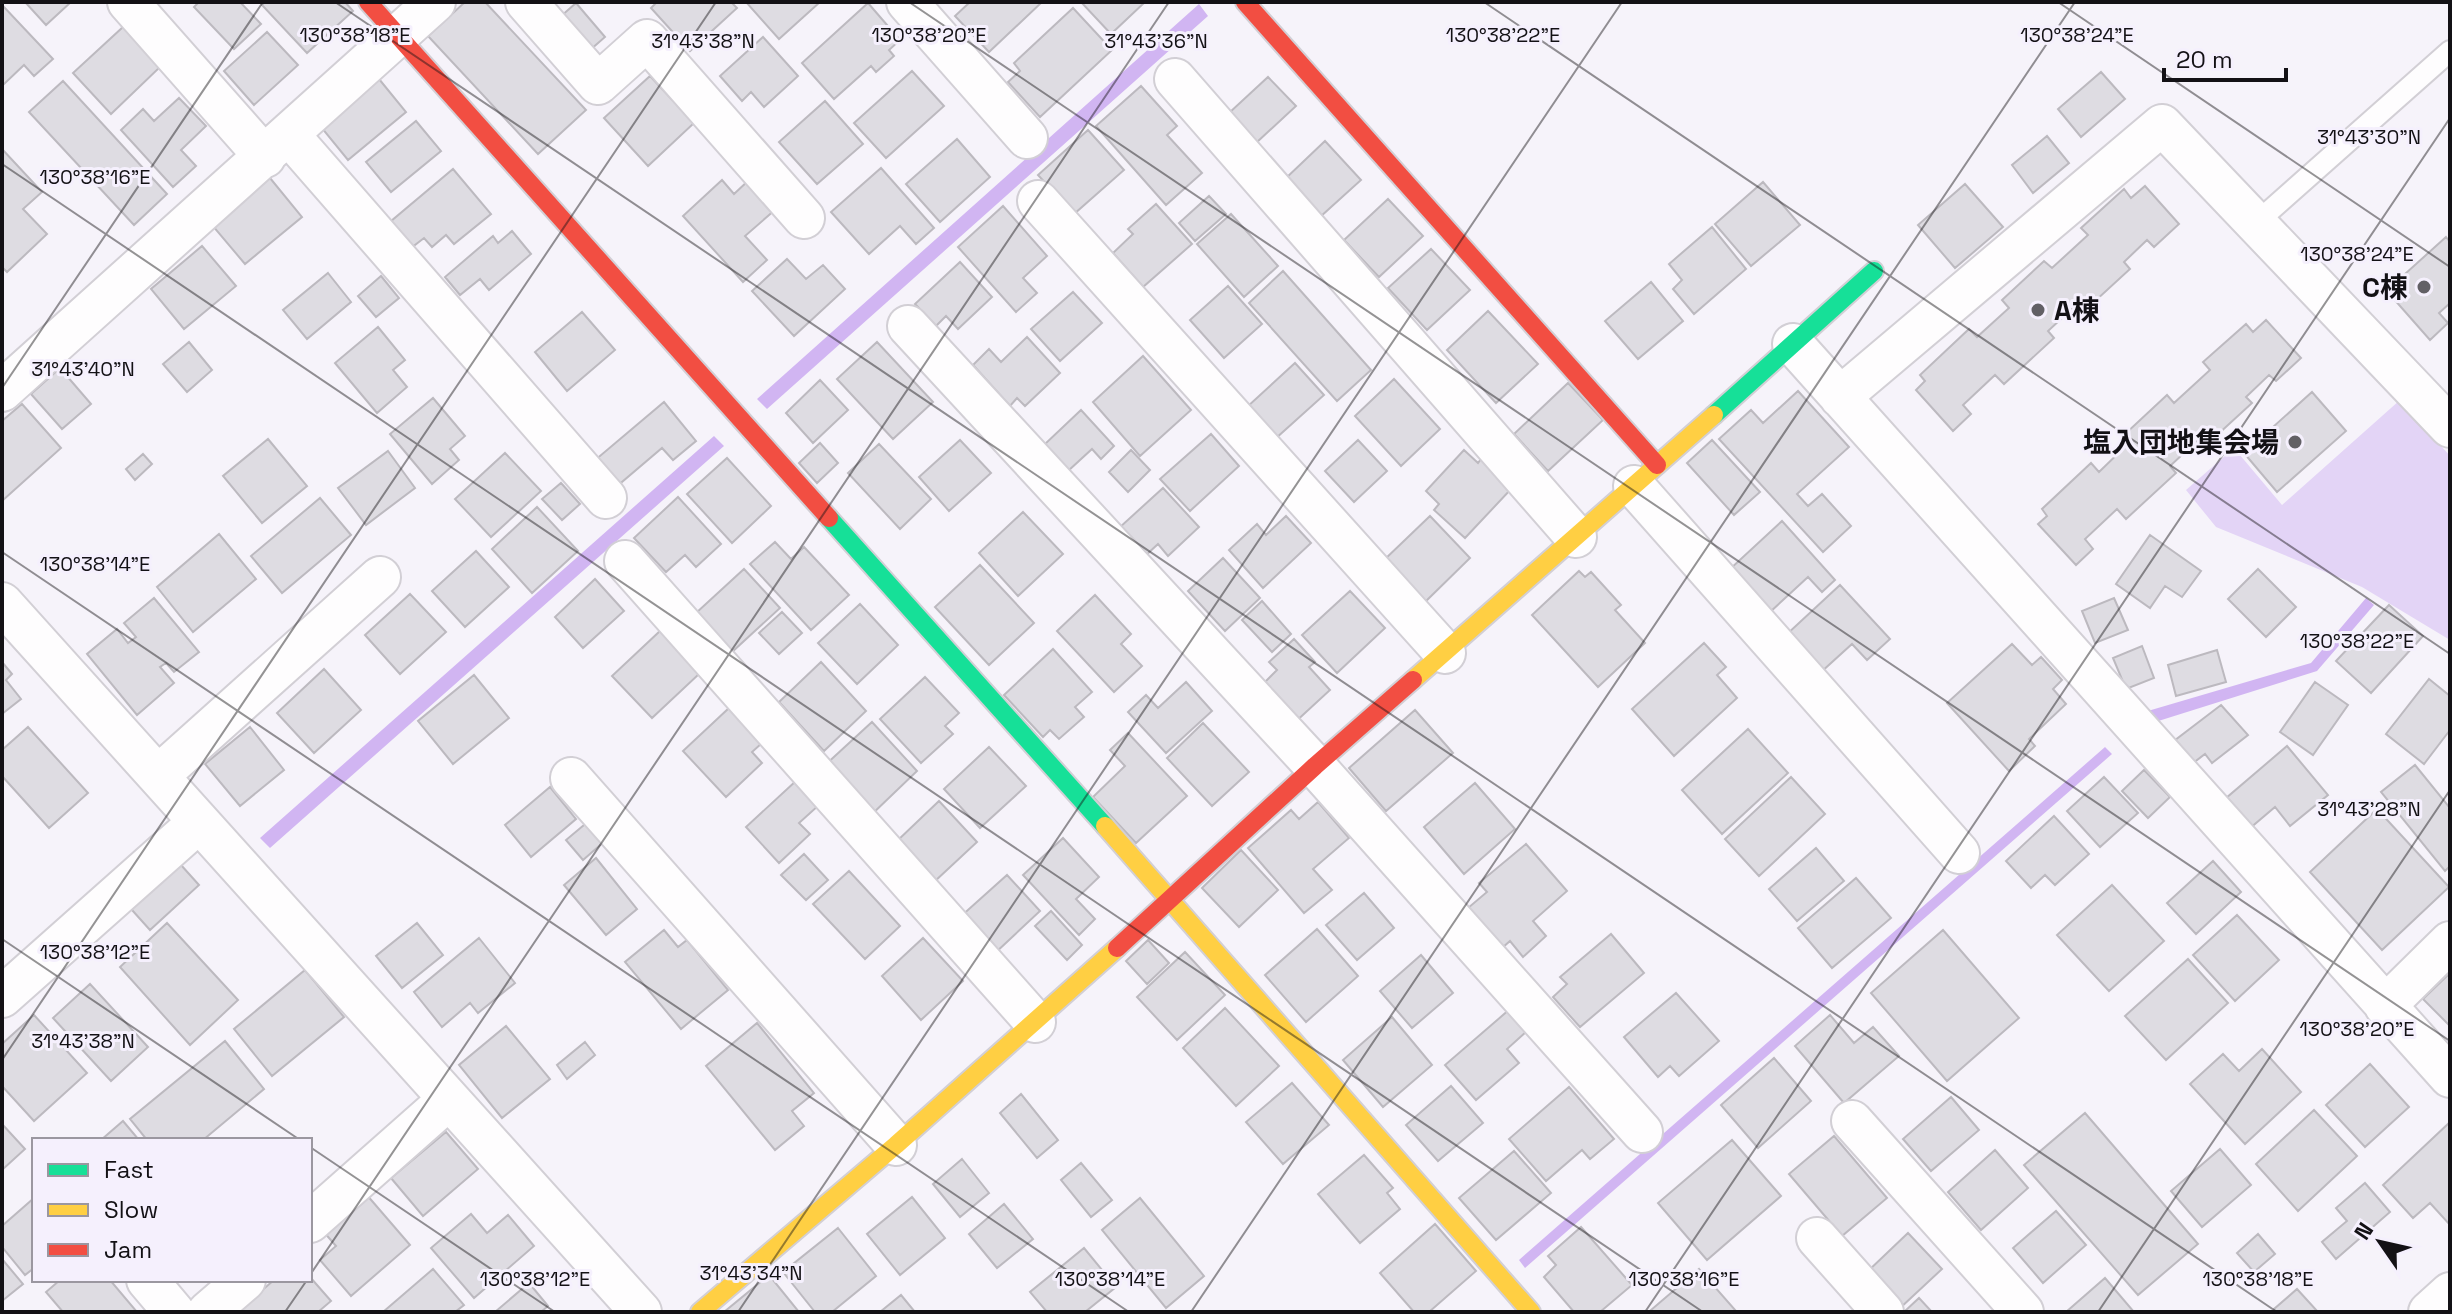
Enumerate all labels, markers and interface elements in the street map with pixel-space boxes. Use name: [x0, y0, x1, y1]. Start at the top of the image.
text: 130°38'18"E: [299, 22, 411, 48]
text: 130°38'20"E: [871, 22, 987, 48]
text: 130°38'22"E: [1446, 22, 1560, 48]
text: 130°38'24"E: [2020, 22, 2134, 48]
text: 31°43'38"N: [651, 28, 755, 54]
text: 31°43'36"N: [1104, 28, 1208, 54]
scale bar: [2164, 32, 2286, 82]
text: 20 m: [2176, 44, 2233, 75]
text: 31°43'30"N: [2317, 124, 2421, 150]
text: 130°38'16"E: [40, 164, 150, 190]
text: 130°38'24"E: [2300, 241, 2414, 267]
place label: C棟: [2362, 269, 2408, 305]
marker: C棟: [2415, 278, 2433, 296]
place label: A棟: [2054, 292, 2100, 328]
marker: A棟: [2029, 301, 2047, 319]
text: 31°43'40"N: [31, 356, 135, 382]
place label: 塩入団地集会場: [2083, 424, 2279, 460]
marker: 塩入団地集会場: [2286, 433, 2304, 451]
text: 130°38'14"E: [40, 551, 150, 577]
text: 130°38'22"E: [2300, 628, 2414, 654]
text: 31°43'28"N: [2317, 796, 2421, 822]
text: 130°38'12"E: [40, 939, 150, 965]
text: 130°38'20"E: [2299, 1016, 2415, 1042]
text: 31°43'38"N: [31, 1028, 135, 1054]
legend: [32, 1138, 312, 1282]
text: Fast: [104, 1154, 154, 1185]
text: Slow: [104, 1194, 158, 1225]
north arrow: [2340, 1202, 2420, 1282]
text: N: [2348, 1217, 2379, 1245]
text: Jam: [104, 1234, 152, 1265]
text: 31°43'34"N: [699, 1260, 803, 1286]
text: 130°38'12"E: [480, 1266, 590, 1292]
text: 130°38'14"E: [1055, 1266, 1165, 1292]
text: 130°38'16"E: [1629, 1266, 1739, 1292]
text: 130°38'18"E: [2202, 1266, 2314, 1292]

